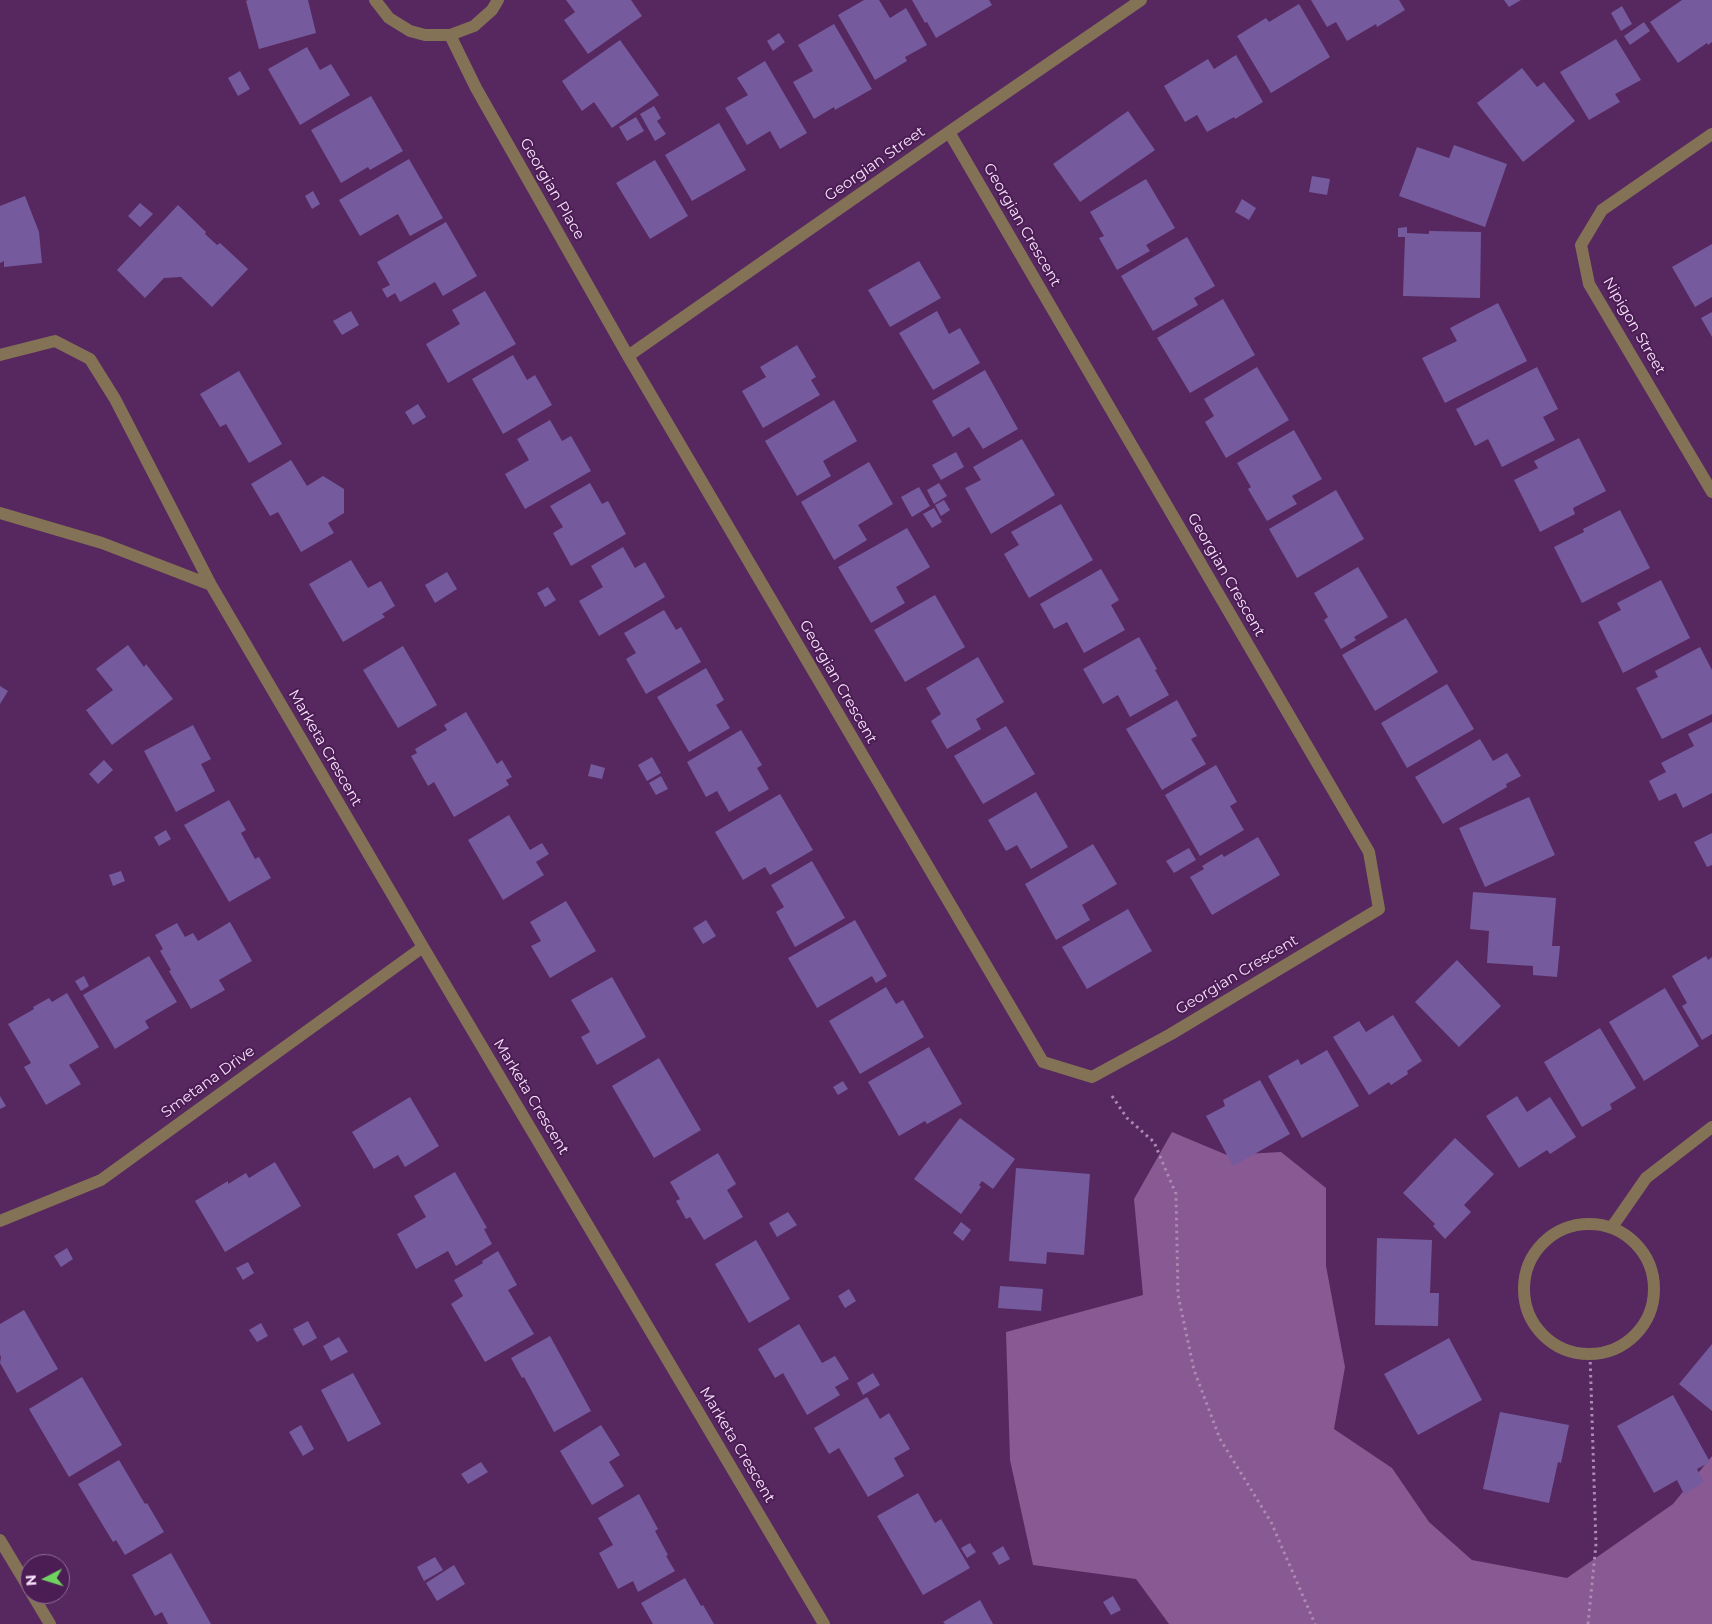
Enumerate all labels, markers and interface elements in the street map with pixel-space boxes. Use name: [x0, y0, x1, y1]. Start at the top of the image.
street label: Georgian Street: [821, 123, 929, 205]
street label: Georgian Place: [516, 135, 588, 243]
street label: Georgian Crescent: [979, 160, 1065, 290]
street label: Nipigon Street: [1599, 274, 1669, 378]
street label: Georgian Crescent: [1183, 510, 1269, 640]
street label: Georgian Crescent: [795, 617, 881, 747]
street label: Marketa Crescent: [284, 686, 366, 810]
street label: Georgian Crescent: [1173, 931, 1301, 1019]
street label: Marketa Crescent: [489, 1036, 573, 1158]
street label: Smetana Drive: [158, 1042, 258, 1122]
street label: Marketa Crescent: [695, 1384, 779, 1506]
north arrow: [20, 1554, 70, 1604]
text: N: [22, 1574, 41, 1587]

